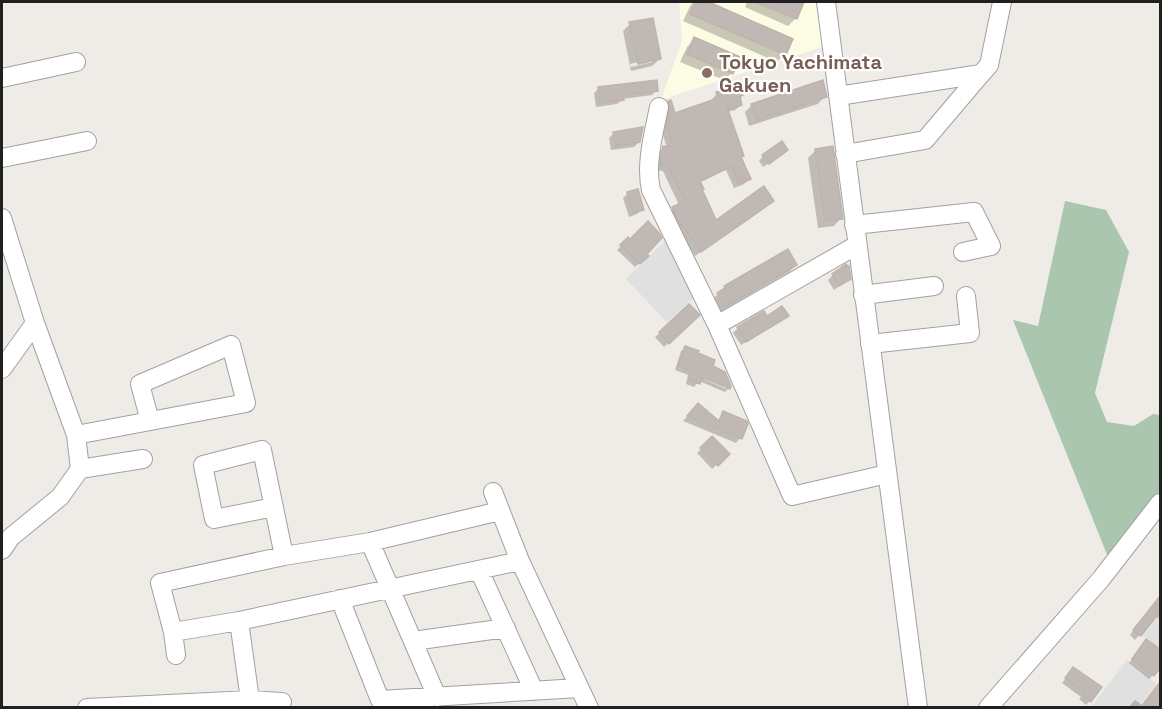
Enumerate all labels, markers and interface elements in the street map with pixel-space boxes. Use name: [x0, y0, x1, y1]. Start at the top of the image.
place label: Tokyo Yachimata Gakuen: [719, 49, 882, 98]
marker: Tokyo Yachimata Gakuen: [700, 66, 714, 80]

